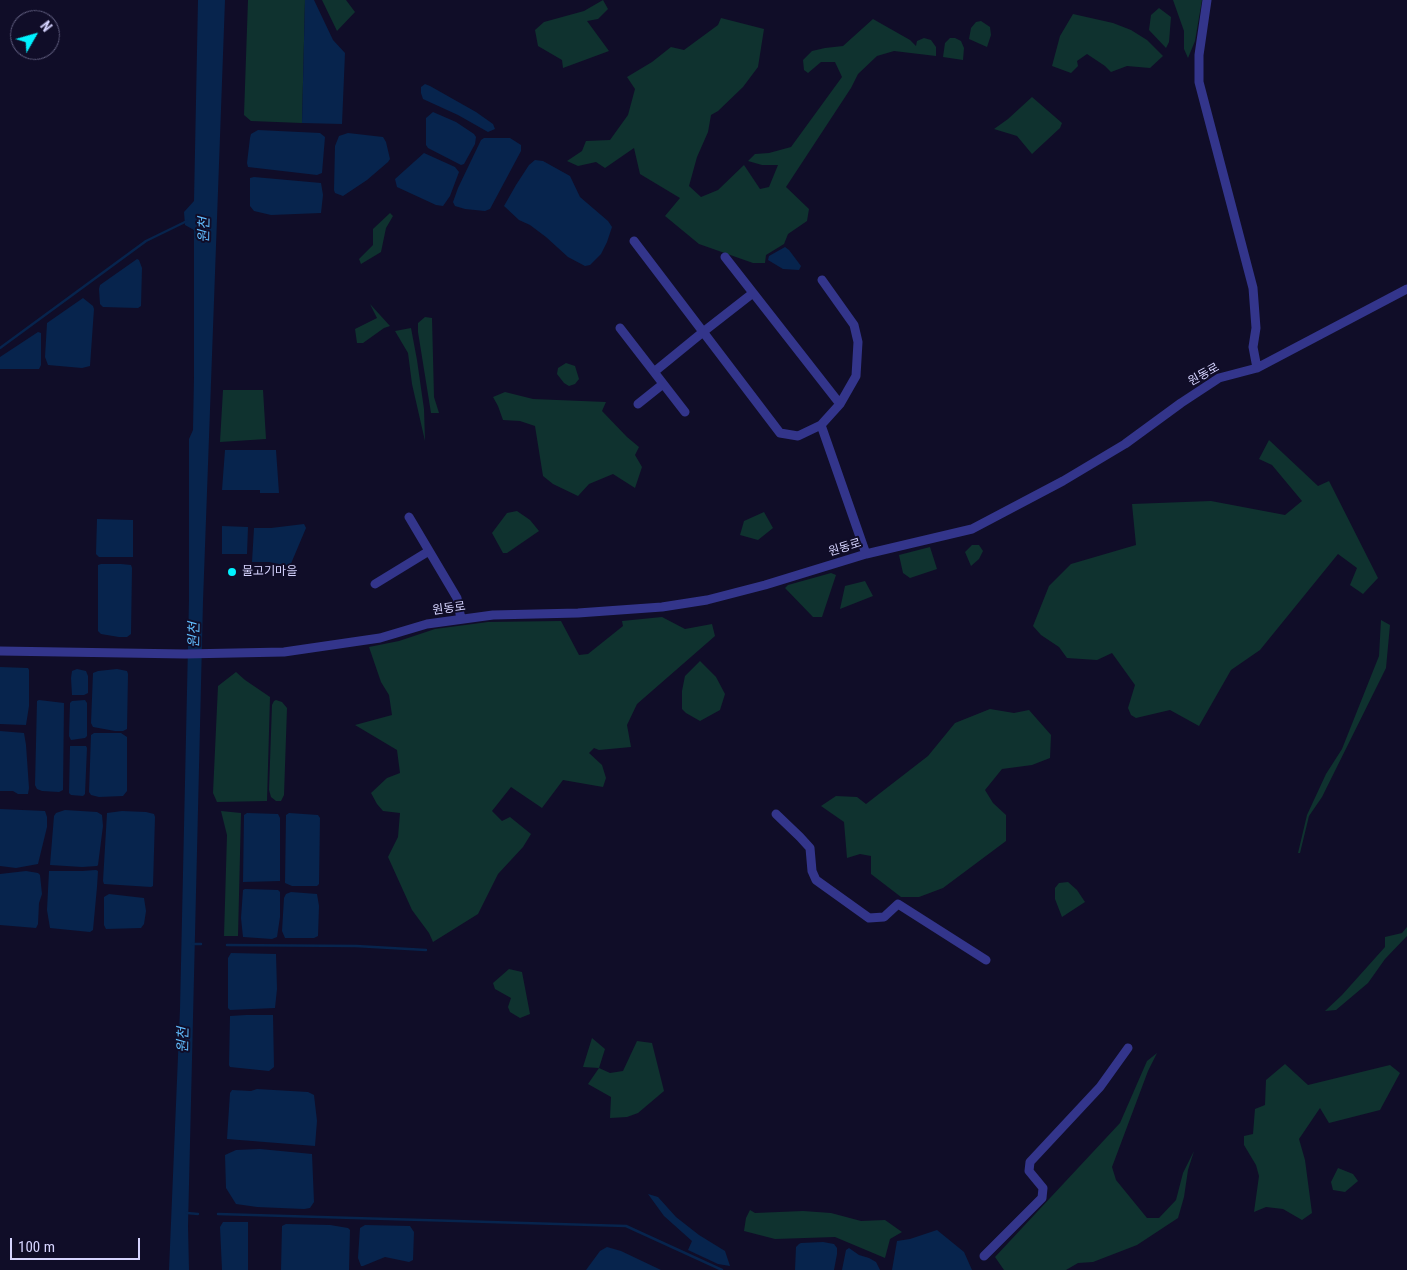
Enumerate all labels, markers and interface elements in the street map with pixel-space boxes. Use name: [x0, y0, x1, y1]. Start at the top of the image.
north arrow: [10, 10, 60, 60]
text: N: [37, 18, 55, 35]
water label: 원천: [196, 217, 214, 243]
street label: 원동로: [1186, 361, 1222, 389]
street label: 원동로: [827, 536, 863, 560]
place label: 물고기마을: [242, 565, 297, 579]
marker: 물고기마을: [226, 566, 238, 578]
street label: 원동로: [432, 600, 466, 618]
water label: 원천: [186, 622, 204, 648]
water label: 원천: [175, 1027, 193, 1053]
scale bar: [12, 1228, 142, 1260]
text: 100 m: [18, 1238, 55, 1256]

